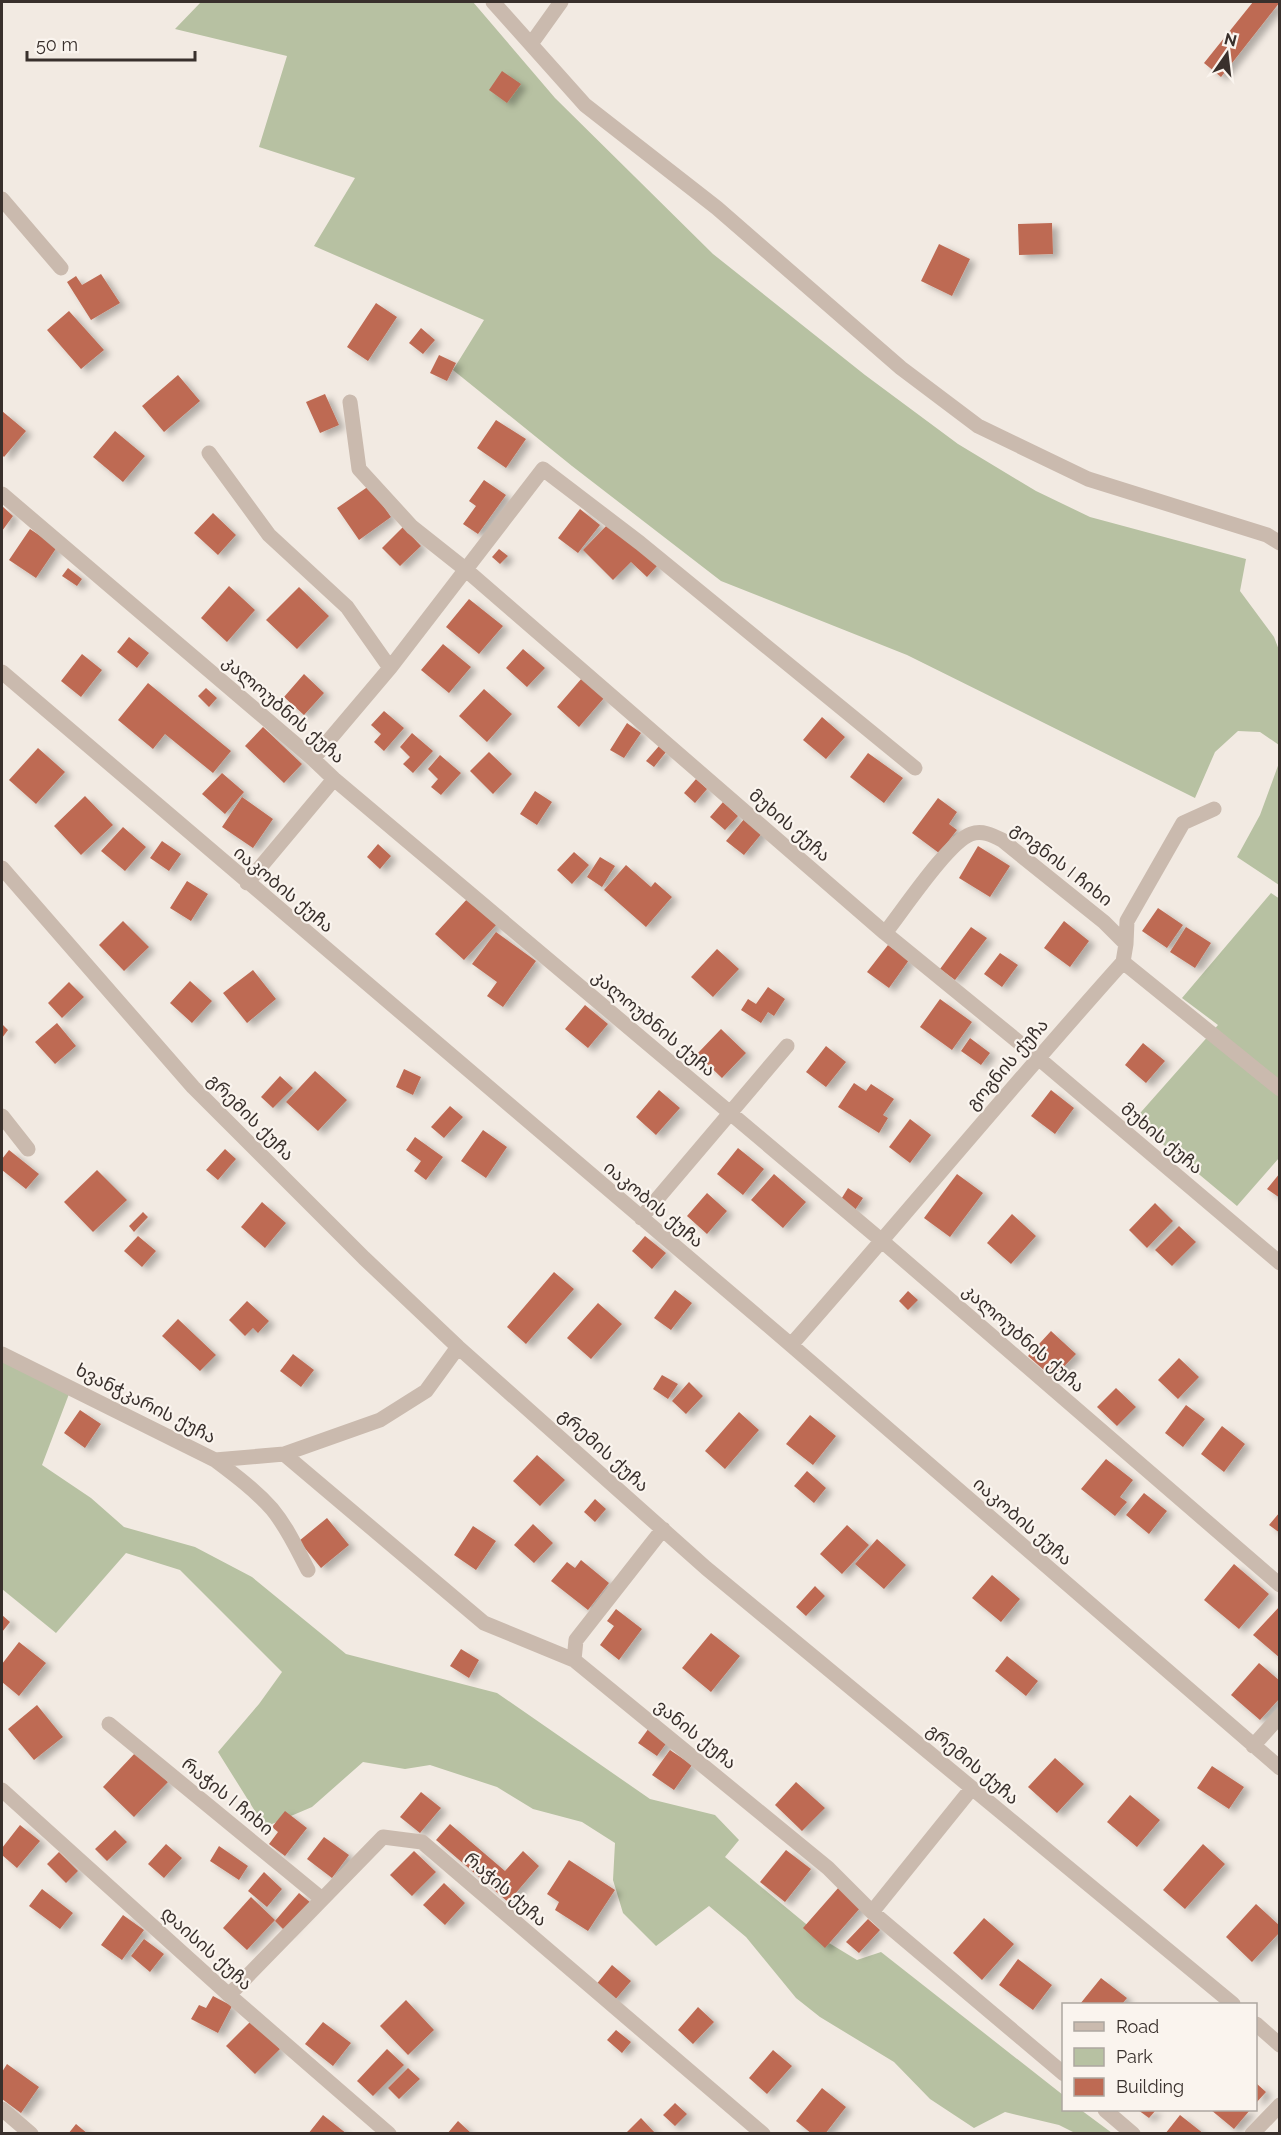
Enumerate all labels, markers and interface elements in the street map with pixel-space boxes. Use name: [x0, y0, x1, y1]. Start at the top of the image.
scale bar: [27, 24, 195, 62]
north arrow: [1197, 24, 1257, 84]
text: N: [1222, 29, 1239, 51]
text: 50 m: [36, 34, 78, 55]
street label: კალოუბნის ქუჩა: [218, 650, 349, 768]
street label: მუხის ქუჩა: [745, 784, 835, 867]
street label: გოგნის I ჩიხი: [1006, 818, 1117, 911]
street label: იაკობის ქუჩა: [229, 841, 338, 938]
street label: კალოუბნის ქუჩა: [587, 965, 720, 1081]
street label: გოგნის ქუჩა: [962, 1014, 1053, 1114]
street label: გრემის ქუჩა: [203, 1069, 299, 1165]
street label: მუხის ქუჩა: [1116, 1098, 1207, 1179]
street label: იაკობის ქუჩა: [599, 1156, 708, 1253]
street label: კალოუბნის ქუჩა: [958, 1279, 1089, 1397]
street label: ხვანჭკარის ქუჩა: [72, 1359, 220, 1448]
street label: გრემის ქუჩა: [554, 1404, 653, 1497]
street label: იაკობის ქუჩა: [969, 1473, 1077, 1570]
street label: ვანის ქუჩა: [650, 1695, 741, 1774]
street label: გრემის ქუჩა: [922, 1719, 1023, 1809]
street label: რაჭის I ჩიხი: [177, 1753, 278, 1840]
street label: რაჭის ქუჩა: [460, 1847, 552, 1931]
street label: დაისის ქუჩა: [157, 1902, 257, 1995]
legend: [1062, 2003, 1257, 2111]
text: Road: [1116, 2016, 1159, 2037]
text: Park: [1116, 2046, 1153, 2067]
text: Building: [1116, 2076, 1184, 2097]

